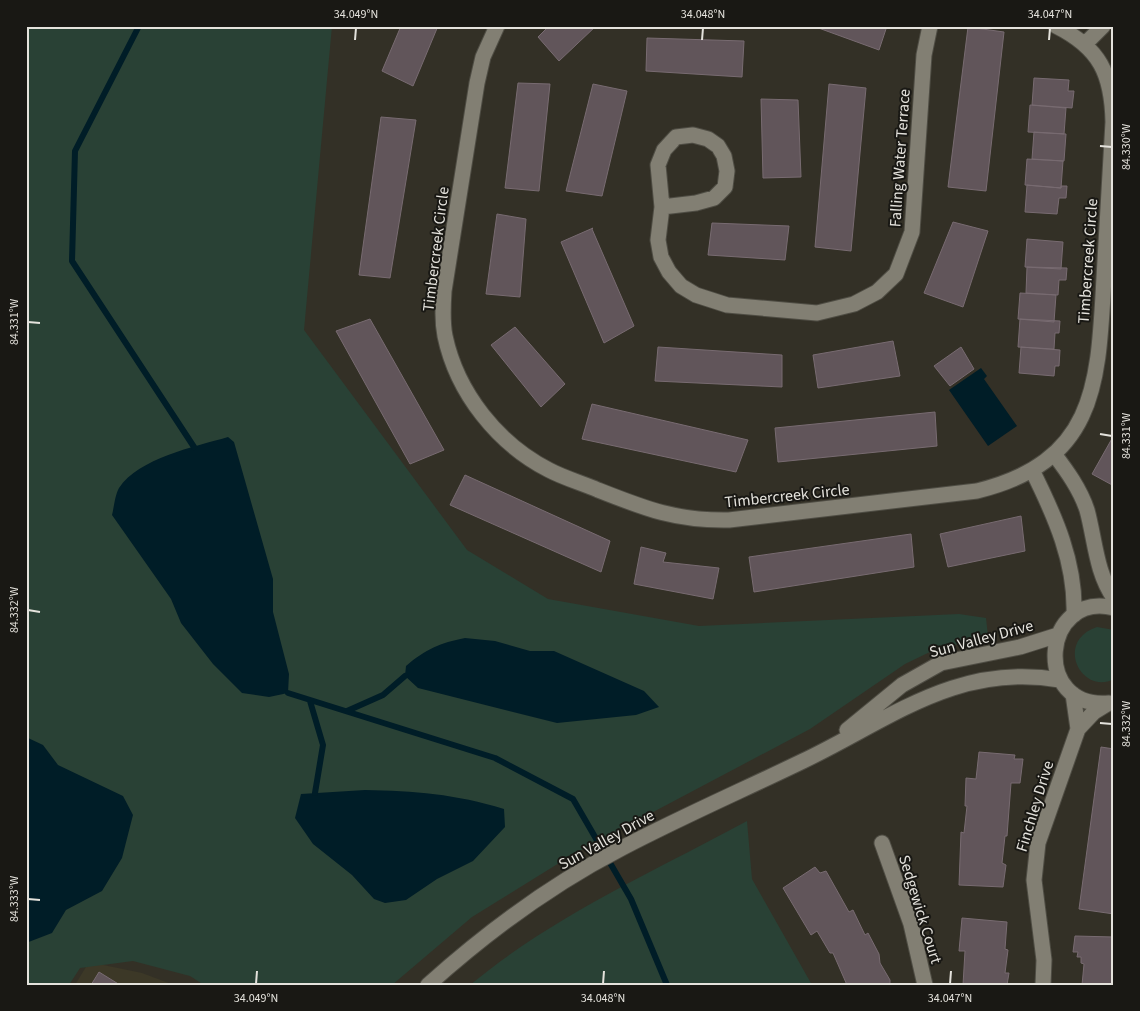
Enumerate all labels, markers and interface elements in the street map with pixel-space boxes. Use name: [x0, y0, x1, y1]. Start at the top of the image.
text: 34.049°N: [334, 6, 378, 23]
text: 34.048°N: [681, 6, 725, 23]
text: 34.047°N: [1028, 6, 1072, 23]
street label: Falling Water Terrace: [884, 88, 916, 228]
text: 84.330°W: [1118, 123, 1135, 170]
street label: Timbercreek Circle: [417, 185, 455, 313]
street label: Timbercreek Circle: [1073, 198, 1103, 324]
text: 84.331°W: [6, 298, 23, 345]
text: 84.331°W: [1118, 412, 1135, 459]
street label: Timbercreek Circle: [724, 478, 851, 513]
text: 84.332°W: [6, 586, 23, 633]
street label: Sun Valley Drive: [927, 615, 1036, 663]
text: 84.332°W: [1118, 700, 1135, 747]
street label: Finchley Drive: [1011, 758, 1059, 854]
street label: Sun Valley Drive: [554, 804, 659, 875]
street label: Sedgewick Court: [893, 852, 947, 967]
text: 84.333°W: [6, 875, 23, 922]
text: 34.049°N: [234, 990, 278, 1007]
text: 34.048°N: [581, 990, 625, 1007]
text: 34.047°N: [928, 990, 972, 1007]

